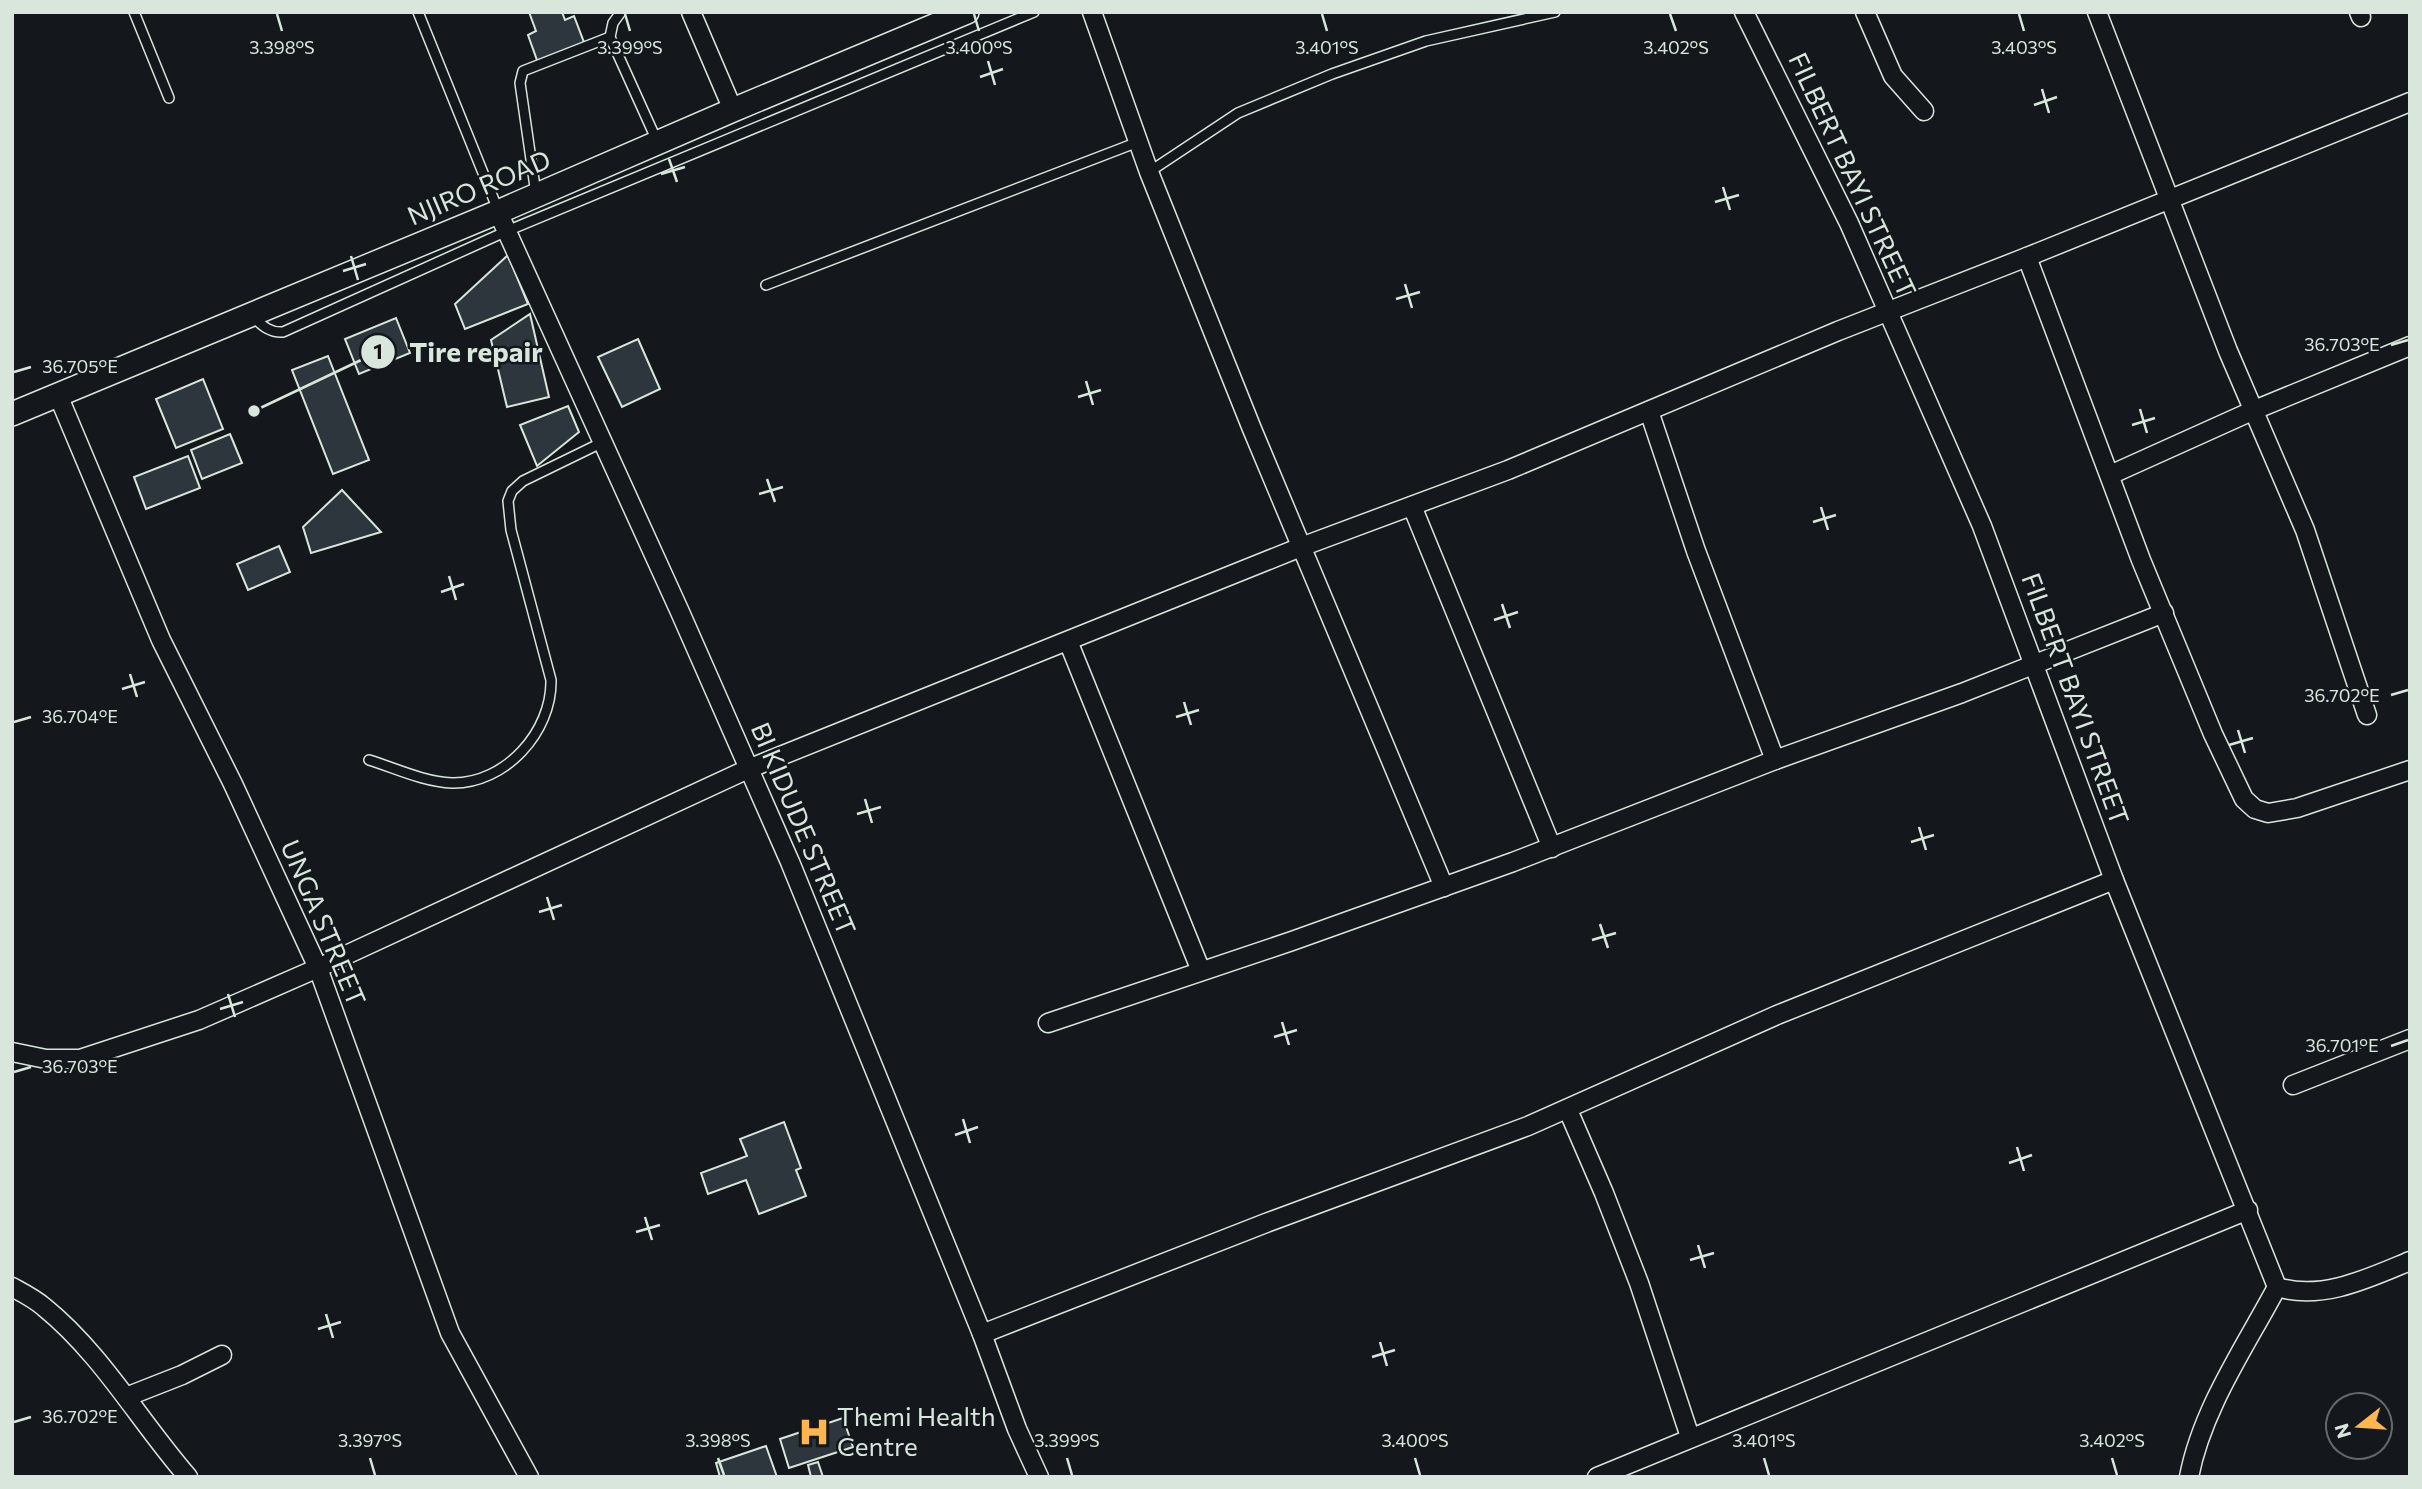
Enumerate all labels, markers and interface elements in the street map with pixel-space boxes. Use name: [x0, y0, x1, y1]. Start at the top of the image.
text: 3.398°S: [249, 36, 315, 58]
text: 3.399°S: [597, 36, 663, 58]
text: 3.400°S: [945, 36, 1013, 58]
text: 3.401°S: [1295, 36, 1359, 58]
text: 3.402°S: [1643, 36, 1709, 58]
text: 3.403°S: [1991, 36, 2057, 58]
street label: FILBERT BAYI STREET: [1783, 47, 1924, 301]
street label: NJIRO ROAD: [402, 143, 555, 231]
callout: Tire repair: [360, 327, 557, 376]
text: 36.703°E: [2304, 333, 2380, 355]
text: Tire repair: [409, 334, 543, 368]
text: 1: [373, 338, 383, 363]
text: 36.705°E: [42, 355, 118, 377]
street label: FILBERT BAYI STREET: [2016, 568, 2136, 829]
text: 36.702°E: [2304, 684, 2380, 706]
text: 36.704°E: [42, 705, 118, 727]
street label: BI KIDUDE STREET: [746, 717, 863, 939]
street label: UNGA STREET: [276, 835, 373, 1010]
text: 36.701°E: [2305, 1034, 2379, 1056]
text: 36.703°E: [42, 1055, 118, 1077]
north arrow: [2324, 1391, 2394, 1461]
place label: Themi Health Centre: [837, 1400, 996, 1461]
text: 36.702°E: [42, 1405, 118, 1427]
hospital icon: Themi Health Centre: [797, 1415, 831, 1449]
text: N: [2329, 1421, 2355, 1441]
text: 3.397°S: [338, 1429, 402, 1451]
text: 3.398°S: [685, 1429, 751, 1451]
text: 3.399°S: [1034, 1429, 1100, 1451]
text: 3.400°S: [1381, 1429, 1449, 1451]
text: 3.401°S: [1732, 1429, 1796, 1451]
text: 3.402°S: [2079, 1429, 2145, 1451]

